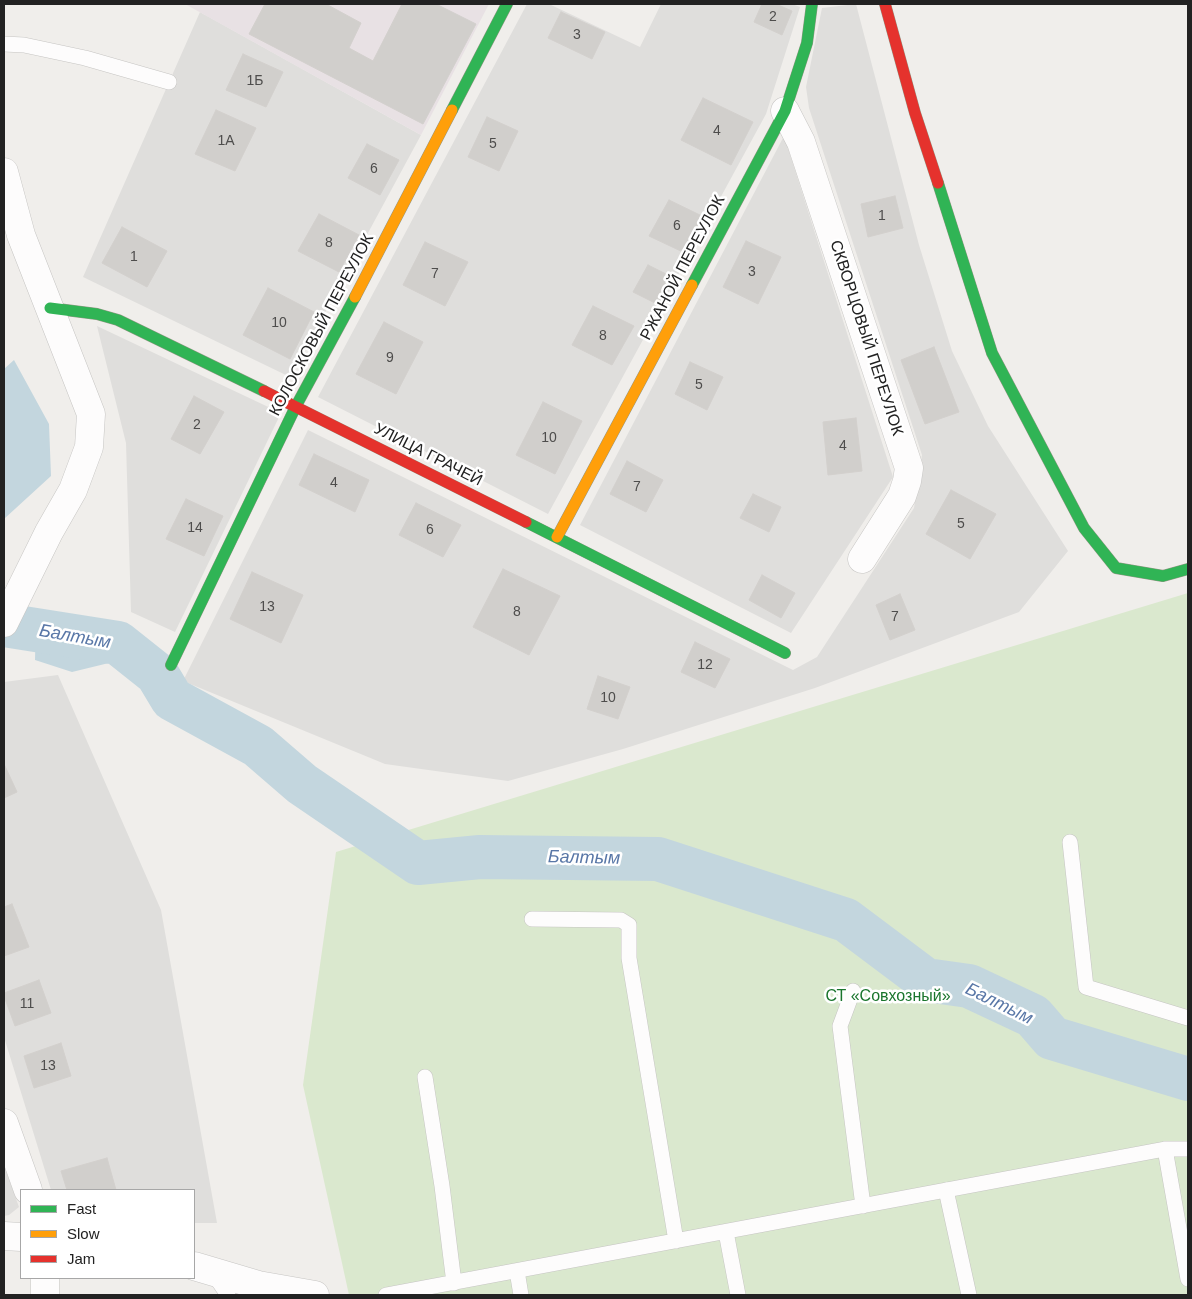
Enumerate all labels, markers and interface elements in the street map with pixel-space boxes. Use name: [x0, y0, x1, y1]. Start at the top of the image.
house number: 2: [769, 9, 777, 25]
house number: 3: [573, 27, 581, 43]
house number: 1Б: [247, 73, 263, 89]
house number: 4: [713, 123, 721, 139]
house number: 1А: [217, 133, 235, 149]
house number: 5: [489, 136, 497, 152]
house number: 6: [370, 161, 378, 177]
street label: РЖАНОЙ ПЕРЕУЛОК: [637, 192, 729, 344]
house number: 1: [878, 208, 886, 224]
house number: 6: [673, 218, 681, 234]
street label: КОЛОСКОВЫЙ ПЕРЕУЛОК: [266, 231, 378, 419]
house number: 8: [325, 235, 333, 251]
street label: СКВОРЦОВЫЙ ПЕРЕУЛОК: [825, 238, 907, 438]
house number: 1: [130, 249, 138, 265]
house number: 3: [748, 264, 756, 280]
house number: 7: [431, 266, 439, 282]
house number: 10: [271, 315, 287, 331]
house number: 8: [599, 328, 607, 344]
house number: 9: [386, 350, 394, 366]
house number: 5: [695, 377, 703, 393]
house number: 2: [193, 417, 201, 433]
street label: УЛИЦА ГРАЧЕЙ: [371, 419, 485, 491]
house number: 10: [541, 430, 557, 446]
house number: 4: [839, 438, 847, 454]
house number: 4: [330, 475, 338, 491]
house number: 7: [633, 479, 641, 495]
house number: 5: [957, 516, 965, 532]
house number: 14: [187, 520, 203, 536]
house number: 6: [426, 522, 434, 538]
house number: 13: [259, 599, 275, 615]
house number: 8: [513, 604, 521, 620]
house number: 7: [891, 609, 899, 625]
water label: Балтым: [38, 620, 112, 654]
house number: 12: [697, 657, 713, 673]
house number: 10: [600, 690, 616, 706]
water label: Балтым: [548, 847, 620, 869]
water label: Балтым: [962, 978, 1036, 1030]
park label: СТ «Совхозный»: [825, 987, 951, 1007]
house number: 11: [20, 996, 34, 1012]
house number: 13: [40, 1058, 56, 1074]
legend: [20, 1189, 195, 1279]
text: Fast: [67, 1200, 96, 1217]
text: Slow: [67, 1225, 100, 1242]
text: Jam: [67, 1250, 95, 1267]

